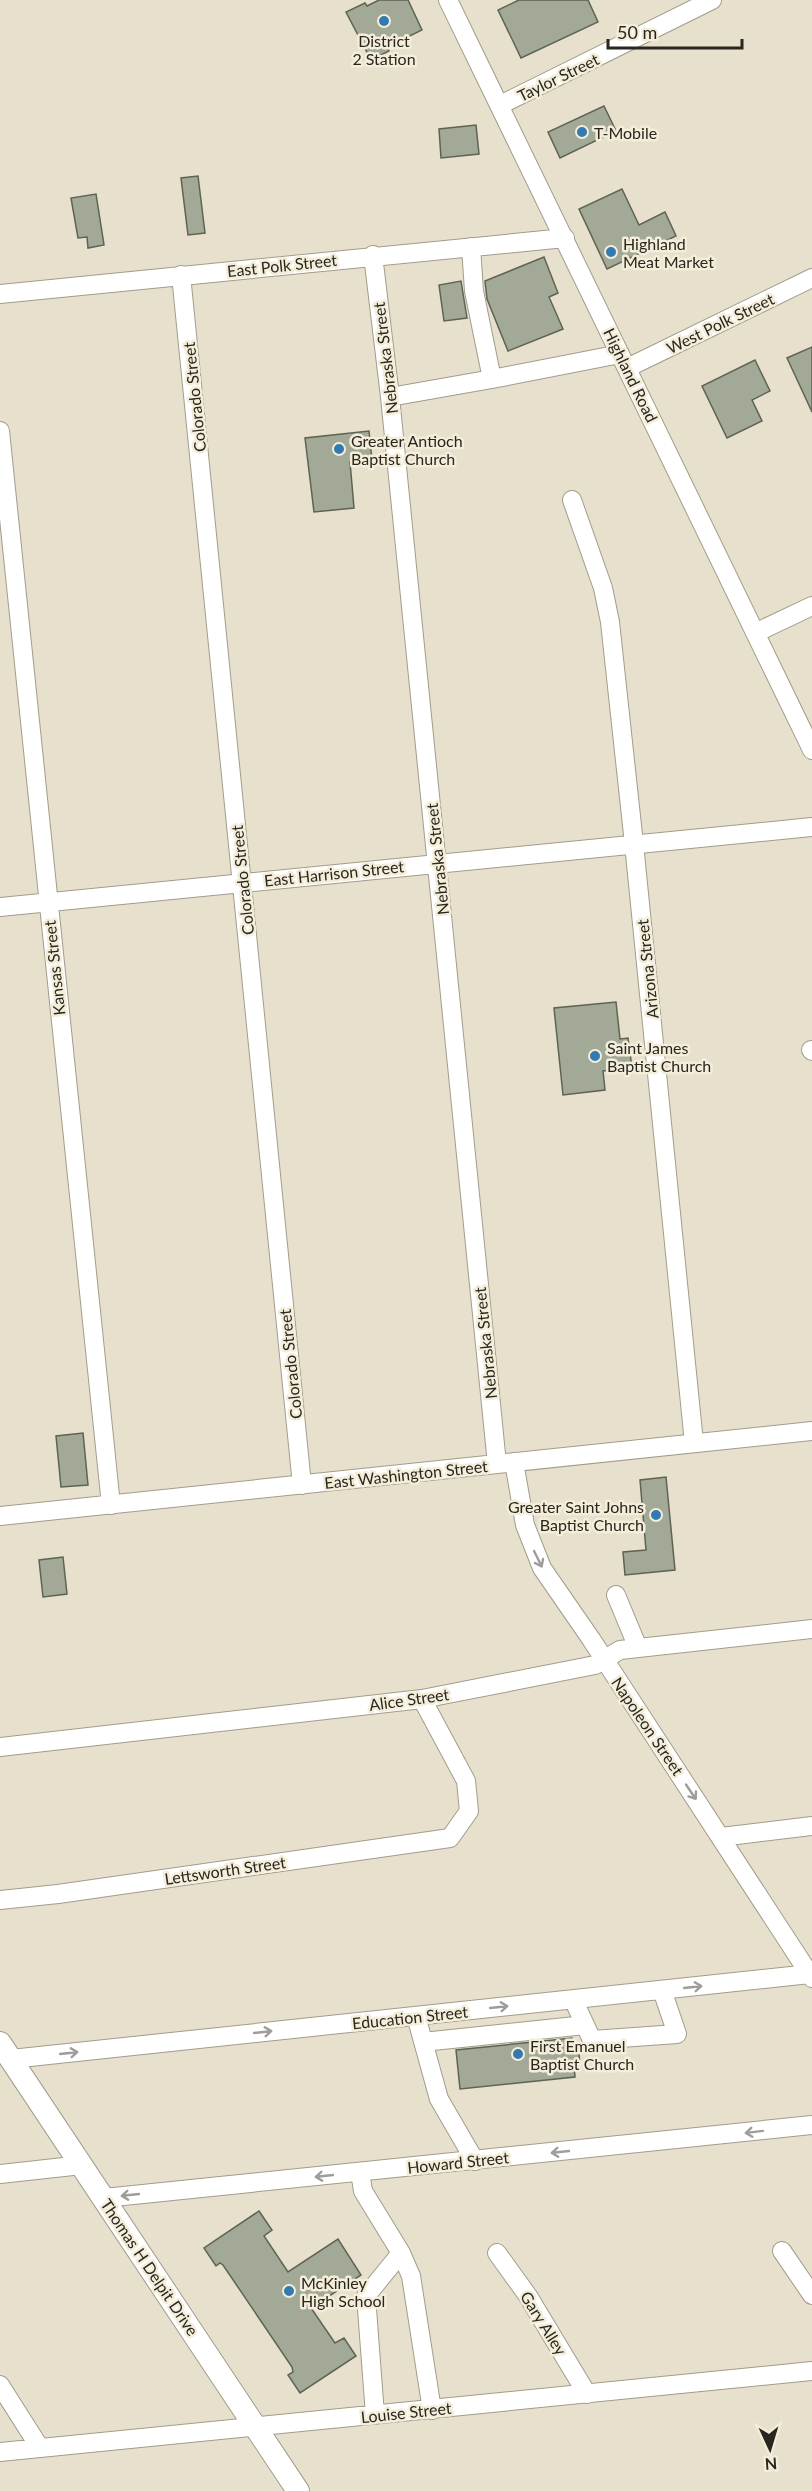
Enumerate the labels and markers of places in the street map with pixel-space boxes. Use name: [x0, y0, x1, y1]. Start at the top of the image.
marker: District 2 Station: [377, 14, 391, 28]
place label: District 2 Station: [352, 31, 416, 68]
place label: T-Mobile: [594, 123, 657, 142]
marker: T-Mobile: [575, 125, 589, 139]
place label: Highland Meat Market: [623, 234, 714, 271]
marker: Highland Meat Market: [604, 245, 618, 259]
place label: Greater Antioch Baptist Church: [351, 431, 463, 468]
marker: Greater Antioch Baptist Church: [332, 442, 346, 456]
place label: Saint James Baptist Church: [607, 1038, 711, 1075]
marker: Saint James Baptist Church: [588, 1049, 602, 1063]
place label: Greater Saint Johns Baptist Church: [508, 1497, 644, 1534]
marker: Greater Saint Johns Baptist Church: [649, 1508, 663, 1522]
place label: First Emanuel Baptist Church: [530, 2036, 634, 2073]
marker: First Emanuel Baptist Church: [511, 2047, 525, 2061]
place label: McKinley High School: [301, 2273, 385, 2310]
marker: McKinley High School: [282, 2284, 296, 2298]

